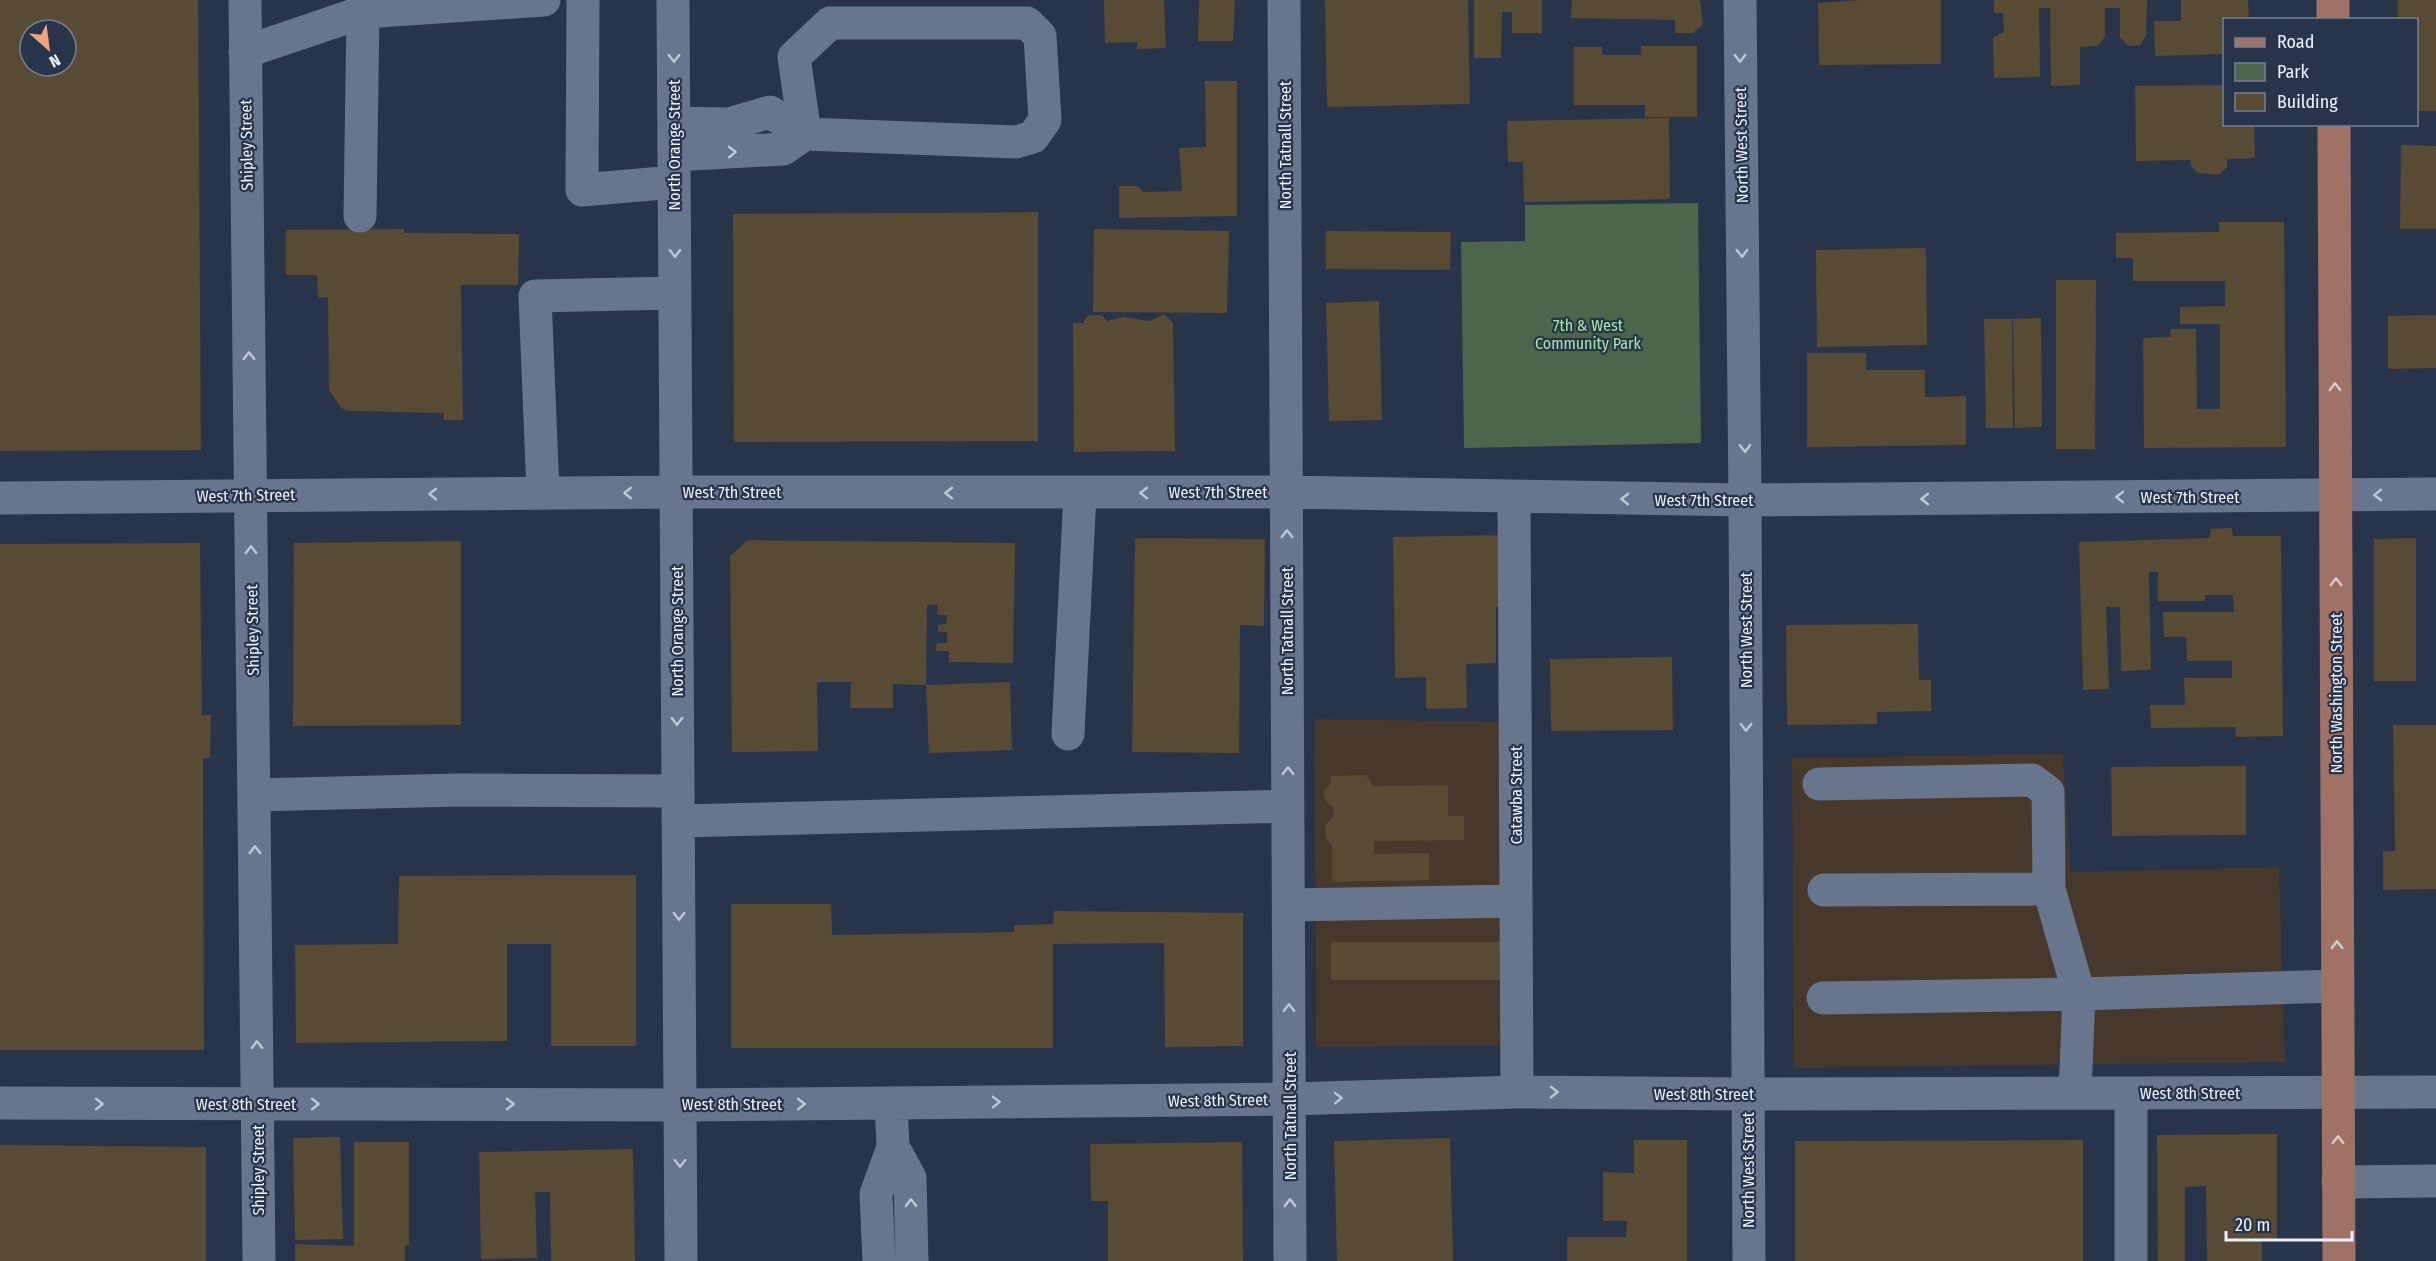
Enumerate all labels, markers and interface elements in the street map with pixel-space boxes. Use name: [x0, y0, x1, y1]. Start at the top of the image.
north arrow: [18, 18, 78, 78]
legend: [2223, 18, 2418, 126]
text: Road: [2277, 31, 2314, 53]
text: N: [46, 50, 64, 71]
one-way arrow: [668, 54, 680, 63]
one-way arrow: [1734, 54, 1746, 63]
text: Park: [2277, 61, 2310, 83]
street label: North Orange Street: [665, 79, 684, 210]
street label: North Tatnall Street: [1276, 80, 1295, 209]
street label: North West Street: [1731, 86, 1752, 203]
text: Building: [2277, 91, 2338, 113]
street label: Shipley Street: [236, 98, 257, 191]
one-way arrow: [728, 145, 737, 158]
one-way arrow: [669, 249, 681, 258]
one-way arrow: [1736, 249, 1749, 258]
park label: 7th & West Community Park: [1535, 316, 1642, 353]
one-way arrow: [243, 351, 255, 360]
one-way arrow: [2329, 382, 2341, 391]
one-way arrow: [1739, 444, 1751, 453]
street label: West 7th Street: [683, 483, 782, 502]
street label: West 7th Street: [1169, 483, 1268, 502]
street label: West 7th Street: [196, 485, 296, 506]
one-way arrow: [624, 487, 633, 499]
one-way arrow: [945, 487, 954, 499]
one-way arrow: [1140, 487, 1149, 499]
one-way arrow: [429, 488, 438, 500]
street label: West 7th Street: [2141, 488, 2240, 507]
one-way arrow: [2373, 489, 2382, 501]
street label: West 7th Street: [1655, 491, 1754, 510]
one-way arrow: [2115, 491, 2124, 503]
one-way arrow: [1620, 493, 1629, 505]
one-way arrow: [1920, 493, 1929, 505]
one-way arrow: [1281, 529, 1293, 538]
one-way arrow: [245, 546, 258, 555]
street label: North Orange Street: [668, 565, 687, 696]
street label: North Tatnall Street: [1278, 566, 1297, 695]
street label: North West Street: [1737, 571, 1756, 688]
one-way arrow: [2330, 577, 2342, 586]
street label: Shipley Street: [242, 583, 263, 676]
street label: North Washington Street: [2327, 612, 2346, 773]
one-way arrow: [671, 717, 683, 726]
one-way arrow: [1740, 723, 1752, 732]
street label: Catawba Street: [1507, 745, 1526, 844]
one-way arrow: [1282, 766, 1294, 775]
one-way arrow: [249, 846, 261, 855]
one-way arrow: [673, 912, 685, 921]
one-way arrow: [2331, 940, 2343, 949]
one-way arrow: [1283, 1003, 1296, 1012]
one-way arrow: [251, 1041, 263, 1050]
street label: North Tatnall Street: [1281, 1051, 1300, 1180]
street label: West 8th Street: [2140, 1084, 2241, 1103]
street label: West 8th Street: [1654, 1085, 1755, 1104]
one-way arrow: [1550, 1086, 1559, 1098]
street label: West 8th Street: [1168, 1090, 1269, 1111]
one-way arrow: [1334, 1091, 1343, 1104]
street label: West 8th Street: [196, 1095, 297, 1114]
street label: West 8th Street: [682, 1095, 783, 1114]
one-way arrow: [992, 1096, 1001, 1108]
one-way arrow: [797, 1097, 806, 1110]
one-way arrow: [95, 1098, 104, 1110]
one-way arrow: [311, 1098, 320, 1110]
one-way arrow: [506, 1098, 515, 1110]
street label: North West Street: [1739, 1111, 1758, 1228]
street label: Shipley Street: [249, 1124, 268, 1216]
one-way arrow: [2332, 1135, 2344, 1144]
one-way arrow: [674, 1159, 686, 1168]
one-way arrow: [904, 1198, 917, 1207]
one-way arrow: [1284, 1198, 1296, 1207]
scale bar: [2226, 1204, 2352, 1242]
text: 20 m: [2235, 1214, 2270, 1236]

